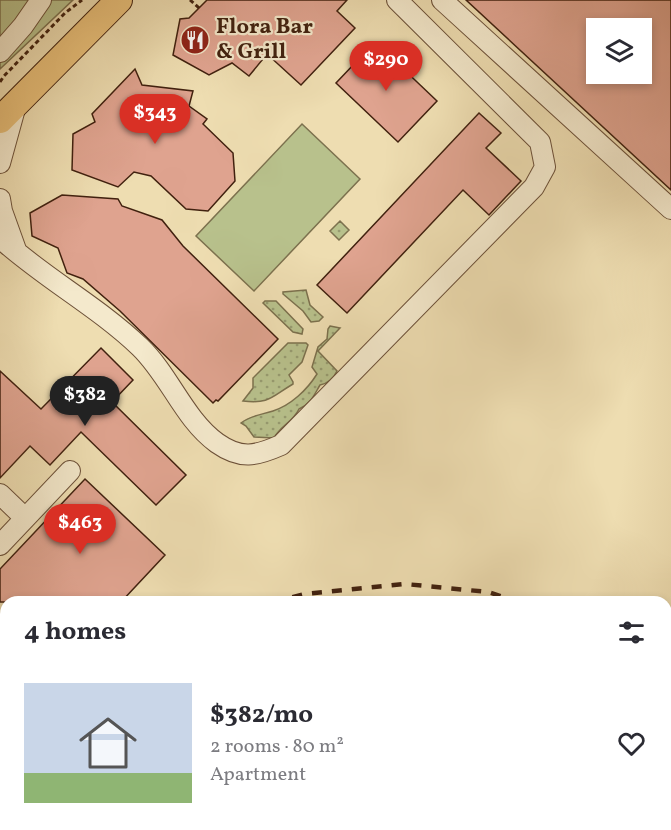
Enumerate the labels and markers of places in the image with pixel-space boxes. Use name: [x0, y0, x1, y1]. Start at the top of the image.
place label: Flora Bar & Grill: [216, 12, 314, 68]
restaurant icon: Flora Bar & Grill: [179, 24, 211, 56]
pin: $290: [350, 41, 422, 92]
pin: $343: [119, 94, 191, 145]
pin: $382: [49, 376, 121, 427]
pin: $463: [44, 504, 116, 555]

